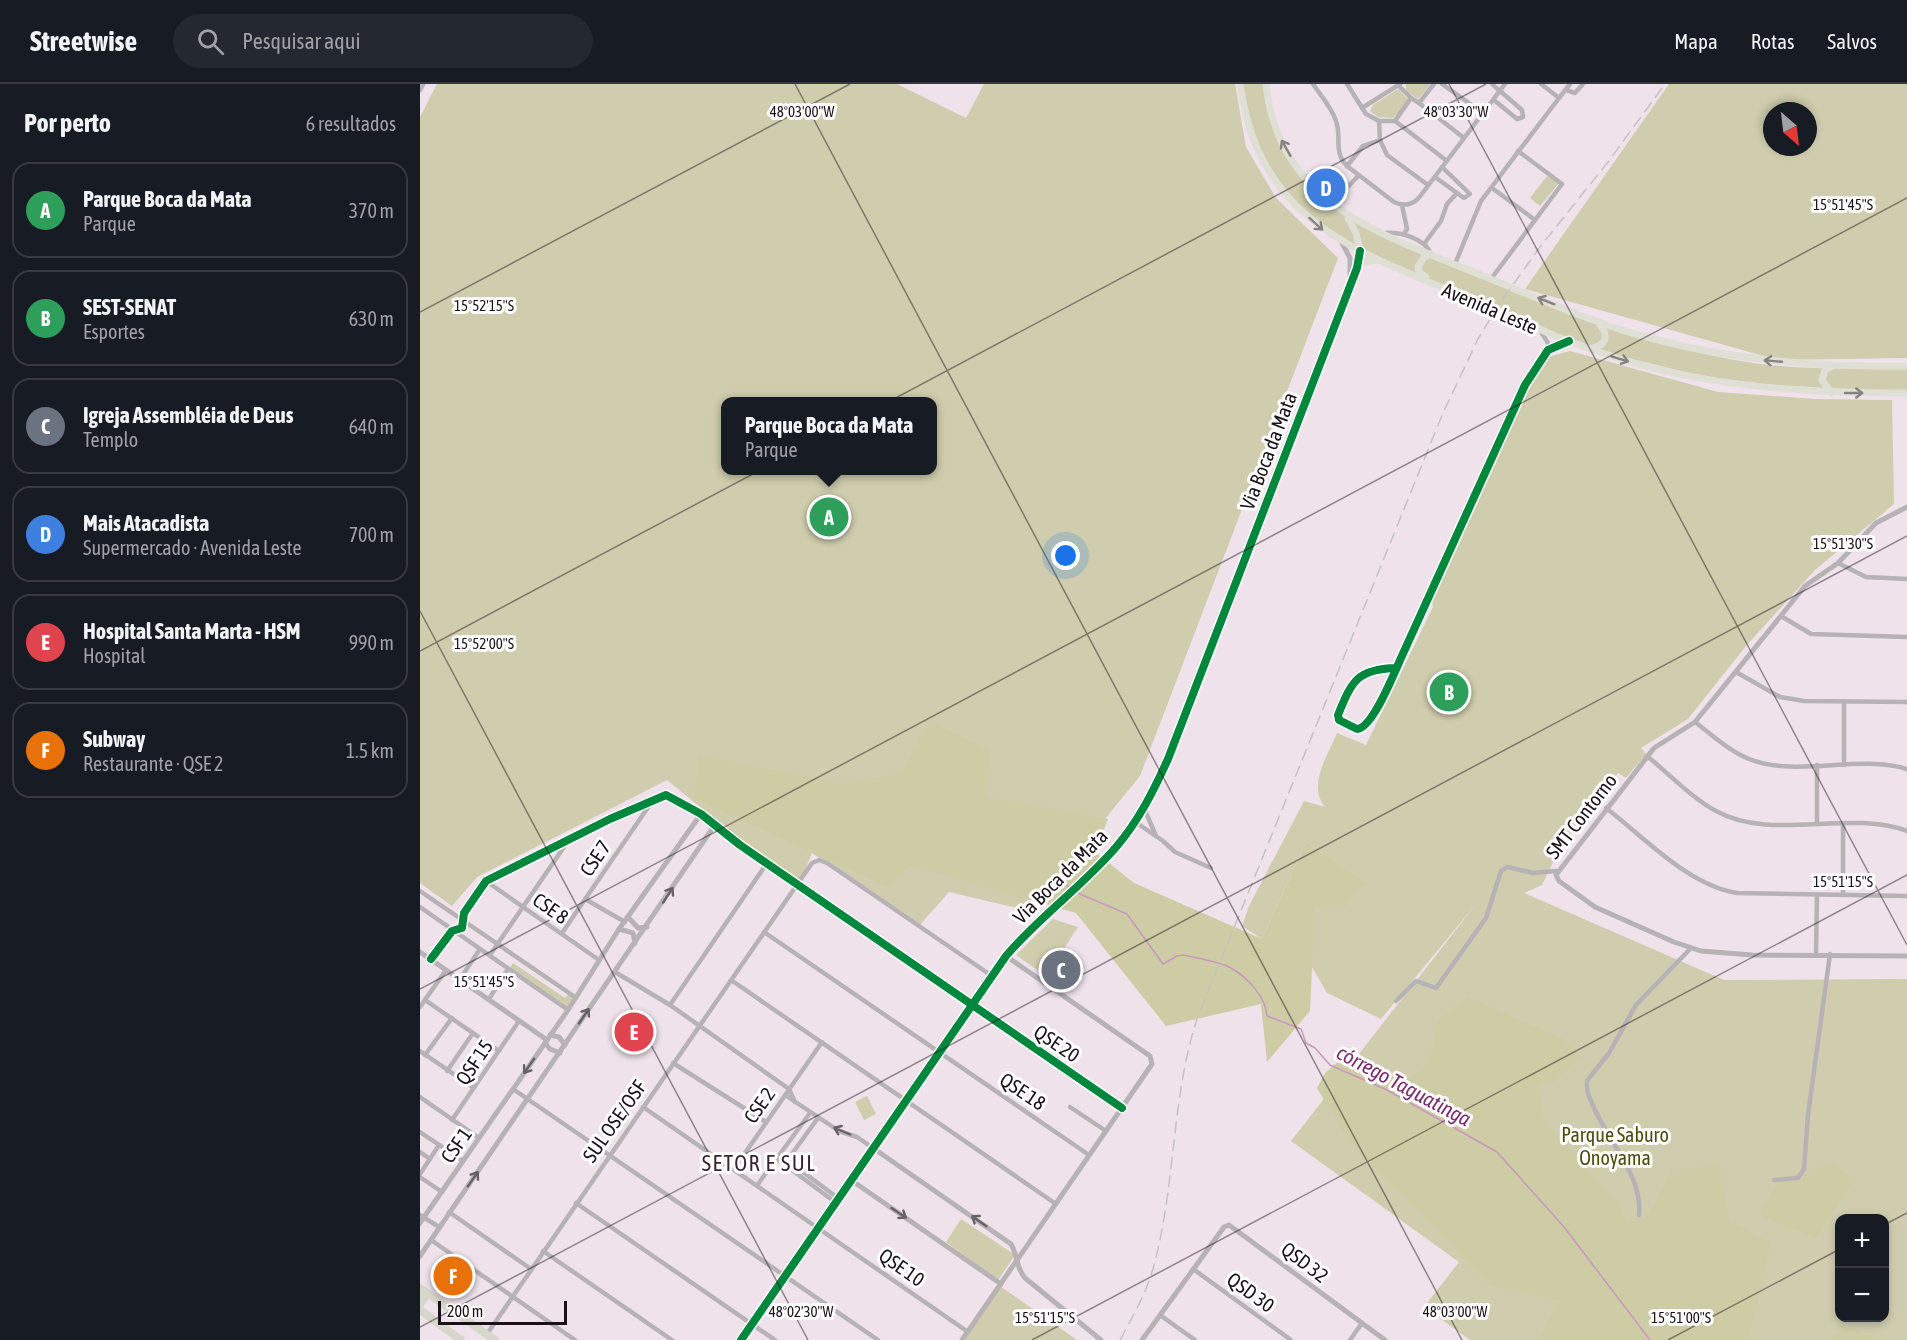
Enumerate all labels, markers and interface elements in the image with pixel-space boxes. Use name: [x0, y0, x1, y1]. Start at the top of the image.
search box: [173, 14, 593, 68]
text: Streetwise: [30, 25, 137, 57]
icon: search: [194, 25, 227, 58]
text: Pesquisar aqui: [242, 28, 360, 54]
text: Mapa: [1674, 29, 1718, 53]
text: Rotas: [1751, 29, 1794, 53]
text: Salvos: [1827, 29, 1877, 53]
north arrow: [1763, 102, 1817, 156]
text: 48°03'00"W: [770, 103, 834, 120]
text: 48°03'30"W: [1424, 103, 1488, 120]
text: Por perto: [24, 108, 111, 138]
text: 6 resultados: [306, 112, 396, 135]
one-way arrow: [1280, 140, 1292, 157]
pin: D: [1306, 166, 1346, 210]
text: Parque Boca da Mata: [83, 186, 251, 212]
text: 15°51'45"S: [1813, 196, 1873, 213]
text: A: [41, 199, 50, 222]
text: 370 m: [349, 199, 394, 222]
text: Parque: [83, 212, 136, 235]
one-way arrow: [1308, 217, 1323, 231]
street label: Avenida Leste: [1439, 278, 1541, 338]
text: SEST-SENAT: [83, 294, 176, 320]
one-way arrow: [1537, 295, 1555, 306]
text: 15°52'15"S: [454, 297, 514, 314]
text: B: [41, 307, 50, 330]
text: 630 m: [349, 307, 394, 330]
text: Esportes: [83, 320, 145, 343]
one-way arrow: [1611, 354, 1630, 365]
one-way arrow: [1764, 355, 1784, 366]
one-way arrow: [1844, 387, 1864, 399]
street label: Via Boca da Mata: [1235, 389, 1301, 513]
popup: [721, 397, 937, 475]
text: Igreja Assembléia de Deus: [83, 402, 293, 428]
text: Parque Boca da Mata: [745, 412, 913, 438]
text: C: [41, 415, 50, 438]
text: 640 m: [349, 415, 394, 438]
text: Templo: [83, 428, 138, 451]
text: Parque: [745, 438, 798, 461]
pin: A: [810, 494, 848, 540]
text: Mais Atacadista: [83, 510, 209, 536]
text: D: [40, 523, 51, 546]
text: 700 m: [349, 523, 394, 546]
text: 15°51'30"S: [1813, 535, 1873, 552]
text: Supermercado · Avenida Leste: [83, 536, 302, 559]
your location: [1051, 541, 1080, 570]
text: Hospital Santa Marta - HSM: [83, 618, 301, 644]
text: E: [41, 631, 50, 654]
text: 990 m: [349, 631, 394, 654]
text: 15°52'00"S: [454, 635, 514, 652]
text: Hospital: [83, 644, 146, 667]
pin: B: [1430, 670, 1468, 714]
text: Subway: [83, 726, 145, 752]
text: F: [41, 739, 50, 762]
text: 1.5 km: [346, 739, 394, 762]
text: Restaurante · QSE 2: [83, 752, 224, 775]
street label: SMT Contorno: [1541, 769, 1621, 863]
street label: Via Boca da Mata: [1008, 824, 1112, 928]
street label: CSE 7: [575, 836, 615, 880]
text: 15°51'15"S: [1813, 873, 1873, 890]
one-way arrow: [662, 887, 674, 903]
street label: CSE 8: [529, 888, 573, 928]
pin: C: [1042, 948, 1080, 992]
text: 15°51'45"S: [454, 973, 514, 990]
one-way arrow: [578, 1009, 590, 1025]
pin: E: [614, 1010, 654, 1054]
street label: QSE 20: [1030, 1019, 1084, 1067]
street label: QSF 15: [451, 1035, 497, 1089]
water label: córrego Taguatinga: [1333, 1040, 1475, 1131]
one-way arrow: [523, 1057, 535, 1074]
street label: QSE 18: [996, 1067, 1050, 1115]
street label: SUL OSE/OSF: [578, 1076, 650, 1166]
street label: CSE 2: [739, 1083, 779, 1127]
street label: CSF 1: [436, 1123, 476, 1167]
park label: Parque Saburo Onoyama: [1561, 1123, 1669, 1169]
one-way arrow: [833, 1125, 851, 1136]
district label: SETOR E SUL: [702, 1150, 816, 1176]
one-way arrow: [467, 1171, 479, 1188]
one-way arrow: [890, 1208, 907, 1220]
map controls: [1835, 1214, 1889, 1322]
button: +: [1835, 1214, 1889, 1268]
one-way arrow: [971, 1215, 988, 1227]
street label: QSD 32: [1277, 1237, 1333, 1287]
street label: QSE 10: [875, 1243, 929, 1291]
pin: F: [434, 1254, 472, 1298]
street label: QSD 30: [1223, 1267, 1279, 1317]
button: −: [1835, 1268, 1889, 1322]
scale bar: [438, 1298, 567, 1326]
text: 200 m: [447, 1302, 483, 1320]
text: 48°02'30"W: [769, 1303, 833, 1320]
text: 48°03'00"W: [1423, 1303, 1487, 1320]
text: 15°51'15"S: [1015, 1309, 1075, 1326]
text: 15°51'00"S: [1651, 1309, 1711, 1326]

